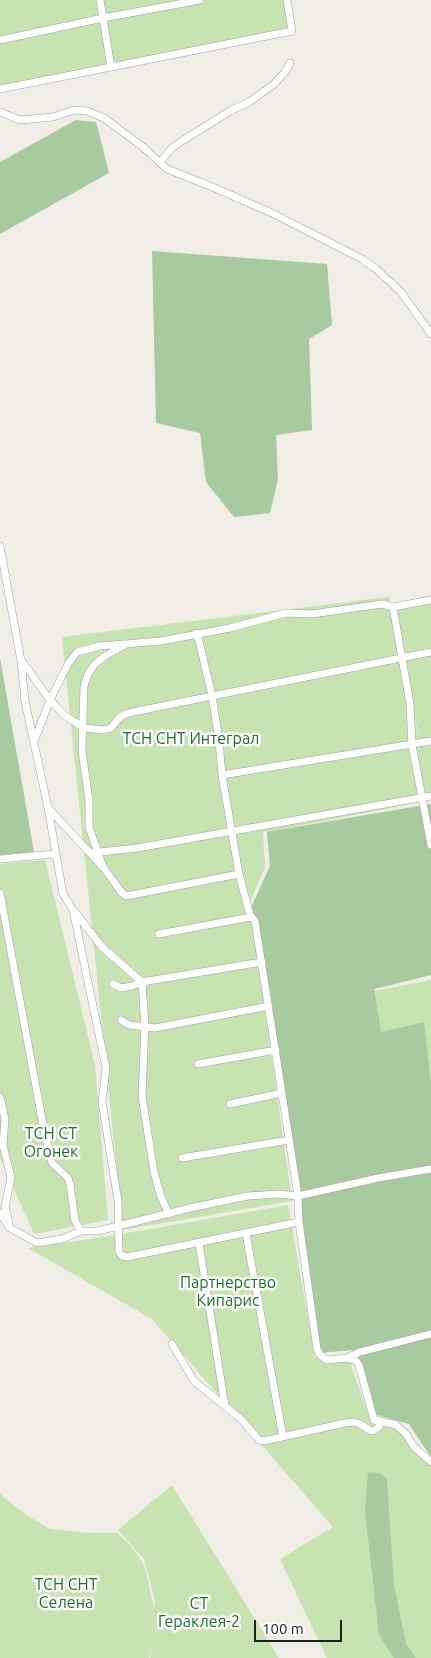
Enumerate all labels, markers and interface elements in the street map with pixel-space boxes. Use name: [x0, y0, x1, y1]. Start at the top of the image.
park label: ТСН СНТ Интеграл: [123, 729, 259, 749]
park label: ТСН СТ Огонек: [24, 1124, 78, 1162]
park label: Партнерство Кипарис: [180, 1273, 276, 1311]
park label: ТСН СНТ Селена: [34, 1575, 98, 1613]
park label: СТ Гераклея-2: [158, 1594, 240, 1632]
scale bar: [256, 1610, 344, 1642]
text: 100 m: [262, 1620, 304, 1637]

